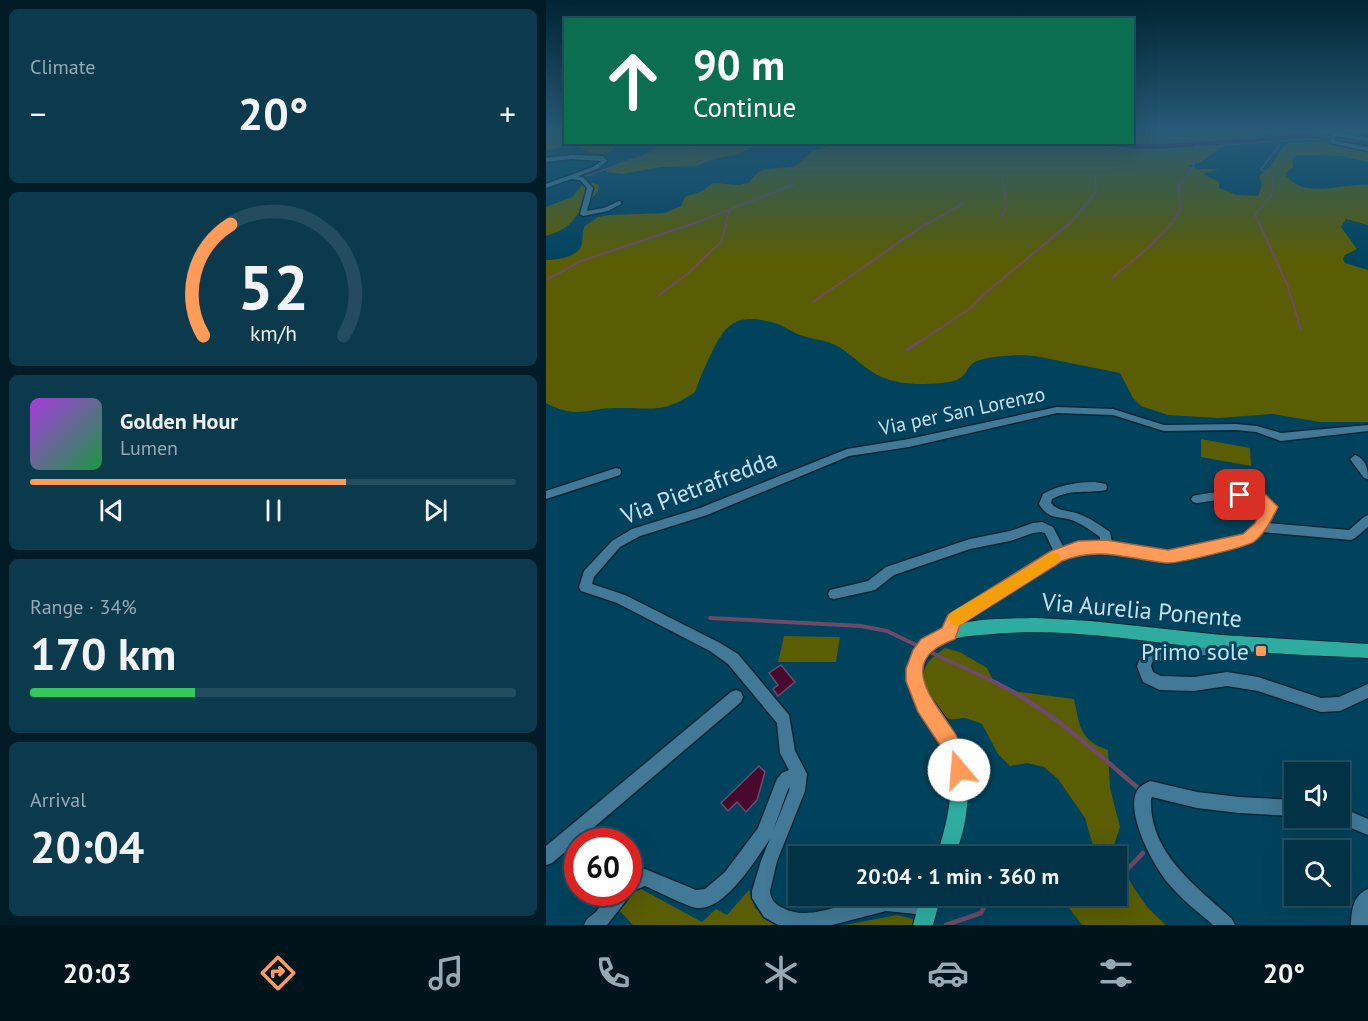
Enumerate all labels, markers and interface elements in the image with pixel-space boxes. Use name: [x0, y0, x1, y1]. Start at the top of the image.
text: 90 m: [693, 37, 785, 92]
icon: ahead: [594, 42, 672, 120]
text: Climate: [30, 54, 96, 80]
text: 20°: [238, 84, 308, 142]
text: Continue: [693, 90, 796, 124]
text: −: [30, 92, 47, 135]
text: +: [499, 92, 516, 135]
text: 52: [238, 246, 308, 327]
text: km/h: [249, 320, 296, 348]
street label: Via per San Lorenzo: [876, 381, 1047, 441]
text: Golden Hour: [120, 407, 238, 435]
text: Lumen: [120, 435, 178, 461]
street label: Via Pietrafredda: [616, 443, 781, 531]
pin: [1214, 469, 1265, 520]
icon: arrive: [1223, 478, 1256, 511]
icon: previous: [95, 494, 128, 527]
icon: pause: [257, 494, 290, 527]
icon: next: [419, 494, 452, 527]
street label: Via Aurelia Ponente: [1040, 586, 1243, 634]
text: Range · 34%: [30, 594, 137, 620]
text: 170 km: [30, 624, 176, 682]
place label: Primo sole: [1141, 636, 1249, 667]
marker: Primo sole: [1254, 644, 1268, 658]
position arrow: [927, 738, 991, 802]
map controls: [1284, 762, 1350, 906]
button: sound: [1284, 762, 1350, 828]
text: Arrival: [30, 787, 86, 813]
text: 20:04: [30, 817, 144, 875]
speed limit sign: 60: [564, 828, 642, 906]
button: search: [1284, 840, 1350, 906]
text: 20:04 · 1 min · 360 m: [856, 862, 1059, 890]
icon: directions: [257, 952, 299, 994]
icon: music: [425, 952, 467, 994]
icon: phone: [592, 952, 634, 994]
icon: climate: [760, 952, 802, 994]
icon: car: [927, 952, 969, 994]
icon: filters: [1095, 952, 1137, 994]
text: 20:03: [63, 956, 131, 990]
text: 20°: [1263, 956, 1305, 990]

